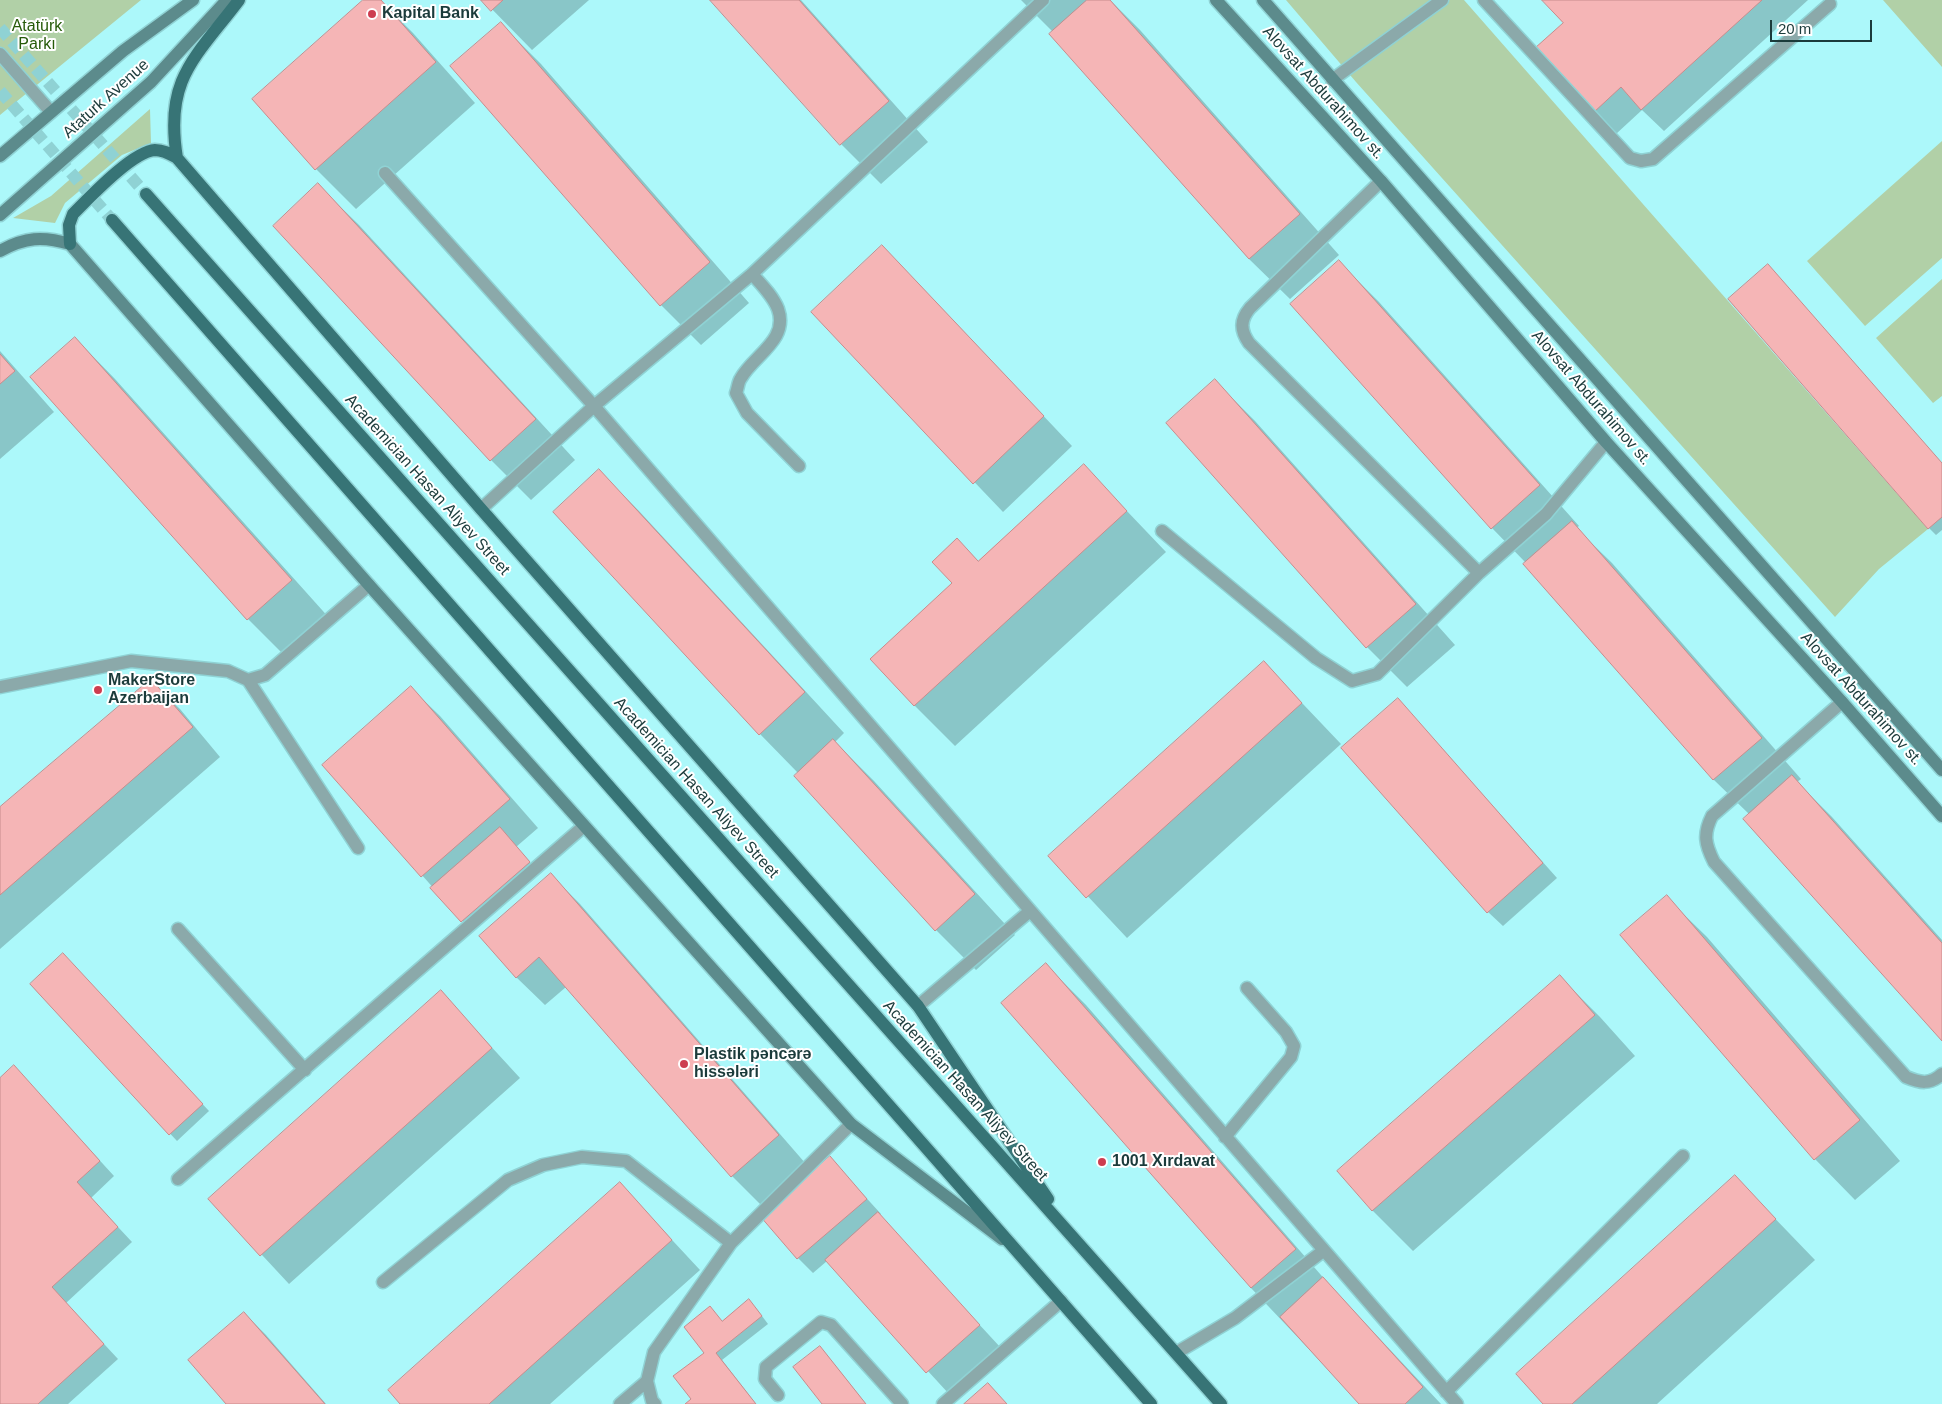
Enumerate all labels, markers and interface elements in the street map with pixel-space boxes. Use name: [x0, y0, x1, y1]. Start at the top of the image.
place label: Kapital Bank: [382, 4, 479, 24]
marker: Kapital Bank: [366, 8, 378, 20]
scale bar: [1772, 10, 1874, 42]
park label: Atatürk Parkı: [12, 17, 62, 55]
text: 20 m: [1778, 20, 1811, 37]
street label: Alovsat Abdurahimov st.: [1258, 22, 1388, 164]
street label: Ataturk Avenue: [59, 55, 153, 143]
street label: Alovsat Abdurahimov st.: [1527, 327, 1655, 469]
street label: Academician Hasan Aliyev Street: [341, 391, 513, 579]
street label: Alovsat Abdurahimov st.: [1796, 628, 1926, 770]
place label: MakerStore Azerbaijan: [108, 671, 195, 709]
marker: MakerStore Azerbaijan: [92, 684, 104, 696]
street label: Academician Hasan Aliyev Street: [610, 694, 782, 882]
street label: Academician Hasan Aliyev Street: [879, 997, 1051, 1185]
place label: Plastik pəncərə hissələri: [694, 1045, 811, 1083]
marker: Plastik pəncərə hissələri: [678, 1058, 690, 1070]
place label: 1001 Xırdavat: [1112, 1152, 1215, 1172]
marker: 1001 Xırdavat: [1096, 1156, 1108, 1168]

